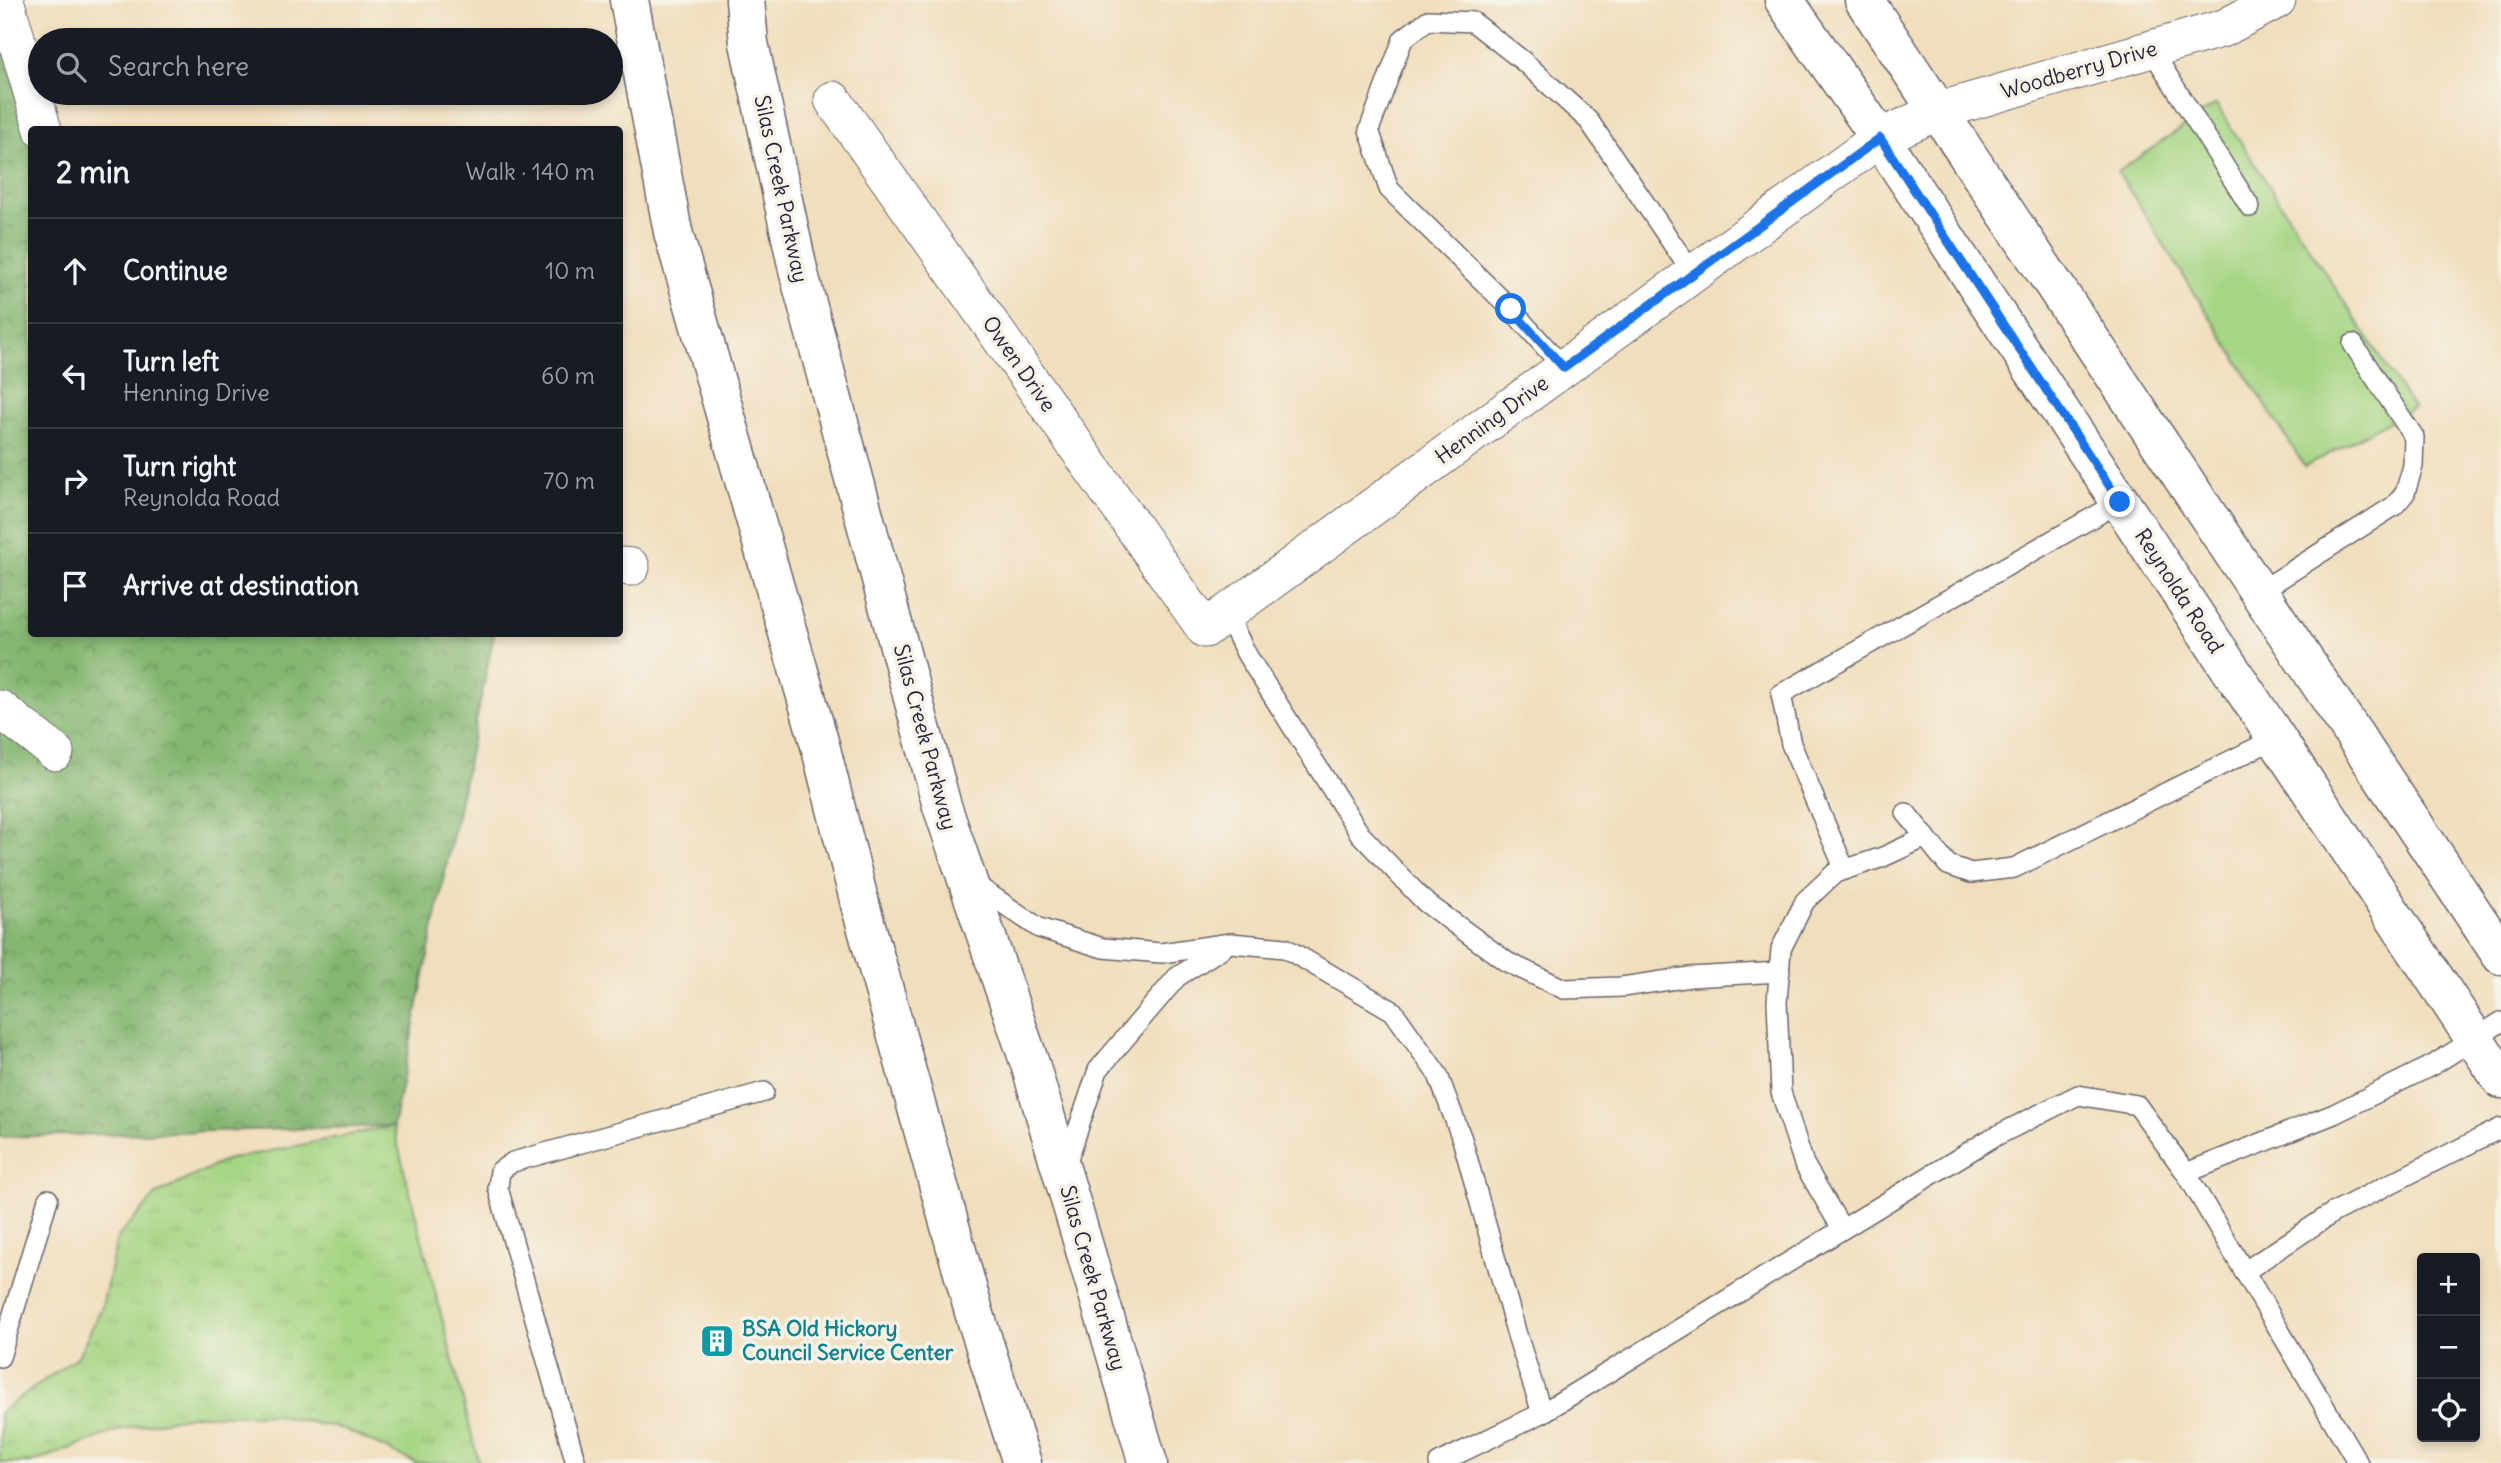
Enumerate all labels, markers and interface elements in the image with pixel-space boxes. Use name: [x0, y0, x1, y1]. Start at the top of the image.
search box: [28, 28, 623, 105]
street label: Woodberry Drive: [1998, 34, 2160, 105]
icon: search: [52, 48, 90, 86]
text: Search here: [108, 50, 249, 83]
street label: Silas Creek Parkway: [748, 93, 815, 285]
text: 2 min: [56, 153, 130, 191]
text: Walk · 140 m: [466, 157, 595, 186]
icon: ahead: [56, 252, 94, 290]
text: Continue: [123, 254, 228, 287]
text: 10 m: [545, 256, 595, 285]
route start: [1495, 293, 1526, 324]
street label: Owen Drive: [977, 311, 1062, 417]
text: Turn left: [123, 345, 219, 378]
icon: left: [56, 357, 94, 395]
text: 60 m: [541, 361, 595, 390]
street label: Henning Drive: [1430, 369, 1554, 470]
text: Henning Drive: [123, 378, 270, 407]
text: Turn right: [123, 450, 236, 483]
icon: right: [56, 462, 94, 500]
text: 70 m: [543, 466, 595, 495]
text: Reynolda Road: [123, 483, 280, 512]
route end: [2104, 486, 2135, 517]
street label: Reynolda Road: [2129, 523, 2230, 658]
icon: arrive: [56, 567, 94, 605]
text: Arrive at destination: [123, 569, 359, 602]
street label: Silas Creek Parkway: [888, 641, 963, 833]
street label: Silas Creek Parkway: [1054, 1182, 1133, 1374]
map controls: [2417, 1253, 2480, 1442]
button: +: [2417, 1253, 2480, 1316]
place label: BSA Old Hickory Council Service Center: [742, 1315, 954, 1366]
button: −: [2417, 1316, 2480, 1379]
building icon: BSA Old Hickory Council Service Center: [698, 1322, 736, 1360]
button: locate: [2417, 1379, 2480, 1442]

